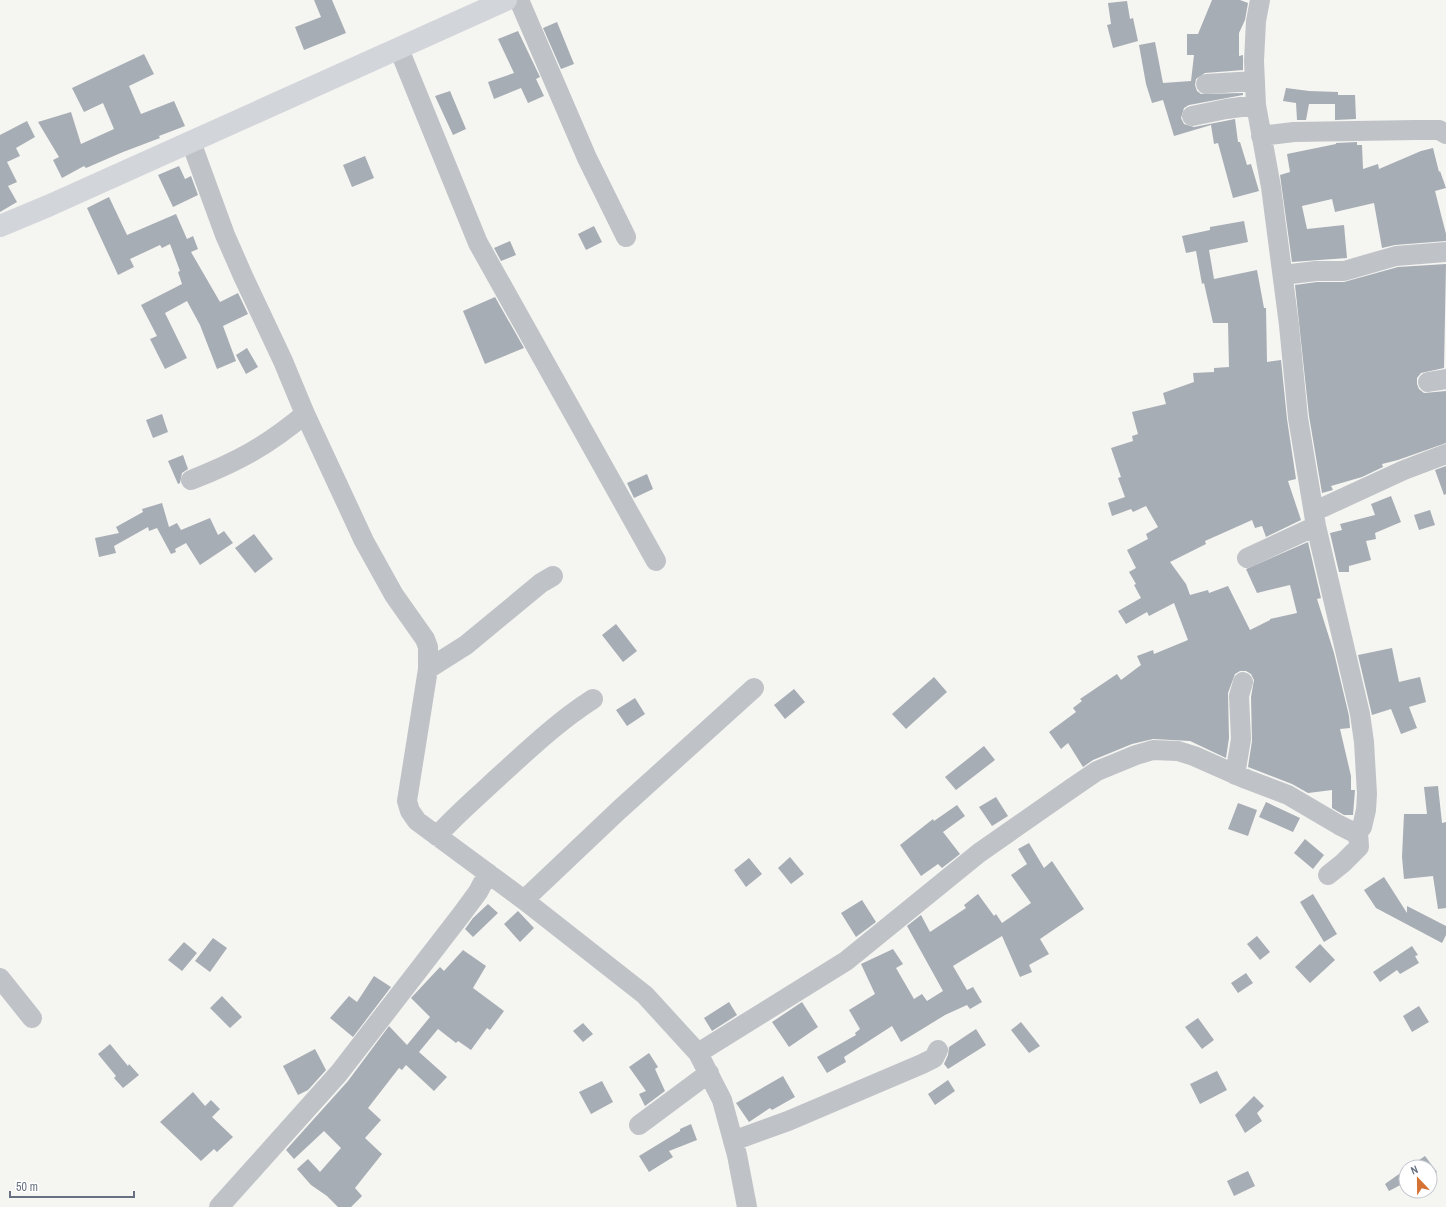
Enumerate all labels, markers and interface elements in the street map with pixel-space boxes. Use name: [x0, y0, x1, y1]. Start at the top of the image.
north arrow: [1398, 1159, 1438, 1199]
text: N: [1409, 1162, 1420, 1177]
scale bar: [10, 1173, 134, 1199]
text: 50 m: [16, 1179, 38, 1195]

